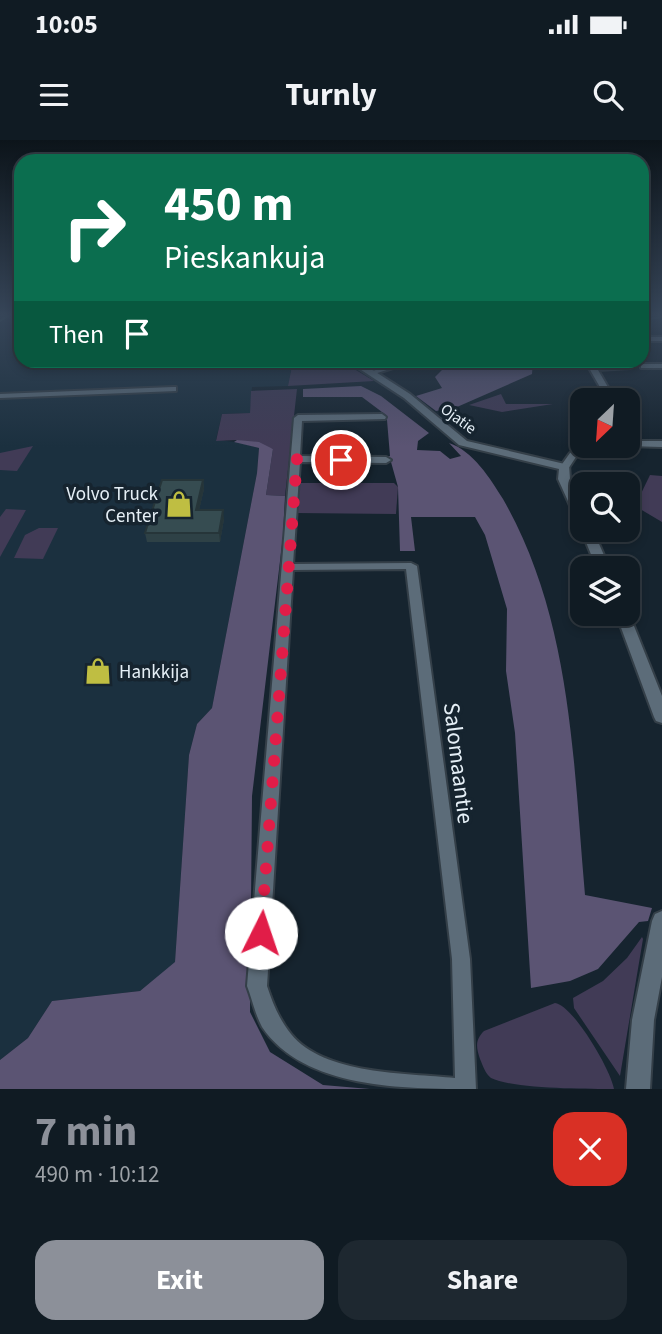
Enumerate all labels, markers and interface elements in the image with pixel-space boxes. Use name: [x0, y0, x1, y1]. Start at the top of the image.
text: 10:05: [35, 6, 98, 43]
text: Turnly: [285, 72, 377, 118]
icon: menu: [35, 76, 73, 114]
icon: search: [589, 76, 627, 114]
text: 450 m: [164, 170, 293, 240]
icon: right: [49, 182, 140, 273]
text: Pieskankuja: [164, 235, 325, 281]
icon: arrive: [118, 315, 156, 353]
text: Then: [49, 316, 104, 353]
north arrow: [570, 388, 640, 458]
map controls: [570, 388, 640, 626]
street label: Ojatie: [436, 398, 481, 439]
pin: [311, 430, 371, 490]
icon: arrive: [322, 441, 360, 479]
button: search: [570, 472, 640, 542]
place label: Volvo Truck Center: [66, 481, 159, 530]
shop icon: Volvo Truck Center: [164, 489, 194, 519]
button: layers: [570, 556, 640, 626]
shop icon: Hankkija: [83, 656, 113, 686]
place label: Hankkija: [119, 659, 189, 686]
street label: Salomaantie: [435, 701, 482, 826]
position arrow: [224, 896, 298, 970]
text: 7 min: [35, 1102, 137, 1162]
button: close: [553, 1112, 627, 1186]
text: 490 m · 10:12: [35, 1158, 159, 1191]
button: Exit: [35, 1240, 324, 1320]
button: Share: [338, 1240, 627, 1320]

